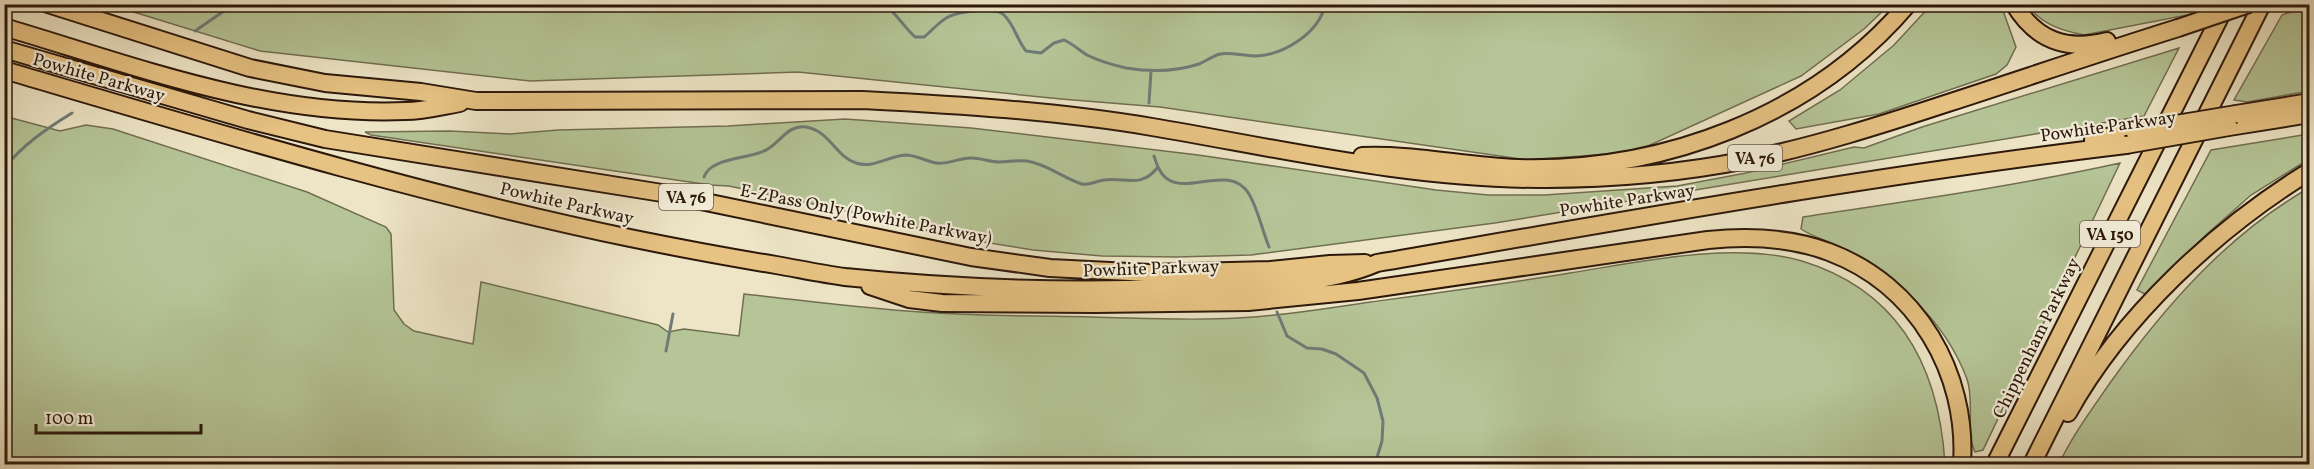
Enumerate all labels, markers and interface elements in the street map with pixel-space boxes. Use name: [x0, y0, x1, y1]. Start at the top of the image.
street label: Powhite Parkway: [29, 48, 168, 109]
street label: Powhite Parkway: [2039, 106, 2178, 149]
road number: VA 76: [1728, 145, 1782, 171]
street label: Powhite Parkway: [497, 177, 636, 232]
street label: Powhite Parkway: [1558, 178, 1697, 225]
street label: E-ZPass Only (Powhite Parkway): [738, 179, 994, 252]
road number: VA 76: [659, 184, 713, 210]
road number: VA 150: [2080, 221, 2140, 247]
street label: Chippenham Parkway: [1988, 254, 2087, 423]
street label: Powhite Parkway: [1082, 255, 1220, 284]
scale bar: [36, 397, 201, 435]
text: 100 m: [45, 407, 94, 432]

